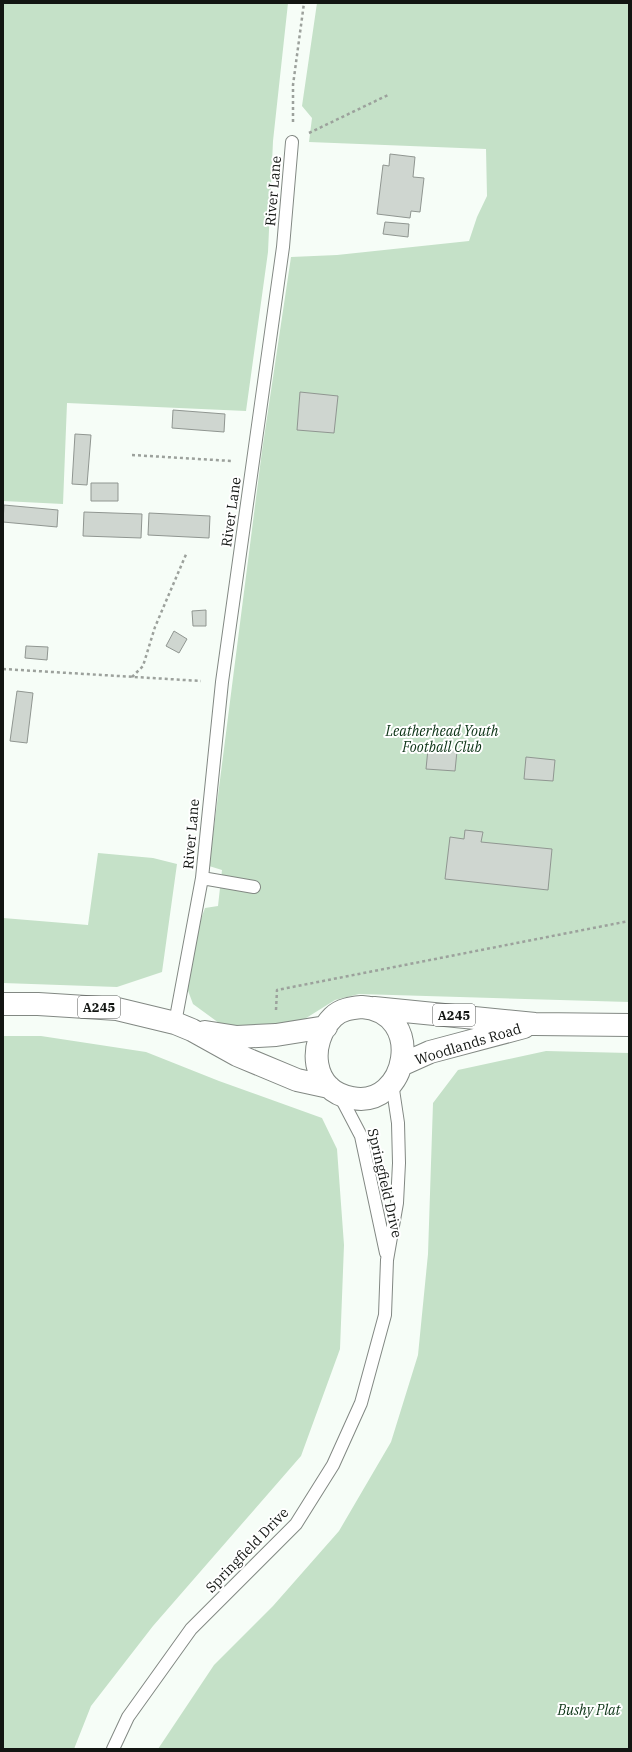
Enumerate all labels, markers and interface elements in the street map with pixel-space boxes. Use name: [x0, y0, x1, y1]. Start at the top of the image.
street label: River Lane: [261, 155, 285, 227]
street label: River Lane: [217, 476, 245, 548]
park label: Leatherhead Youth Football Club: [384, 722, 499, 756]
street label: River Lane: [179, 798, 203, 870]
road number: A245: [78, 996, 120, 1018]
road number: A245: [433, 1004, 475, 1026]
street label: Woodlands Road: [413, 1019, 524, 1069]
street label: Springfield Drive: [364, 1127, 406, 1239]
street label: Springfield Drive: [202, 1504, 292, 1596]
park label: Bushy Plat: [556, 1701, 622, 1719]

